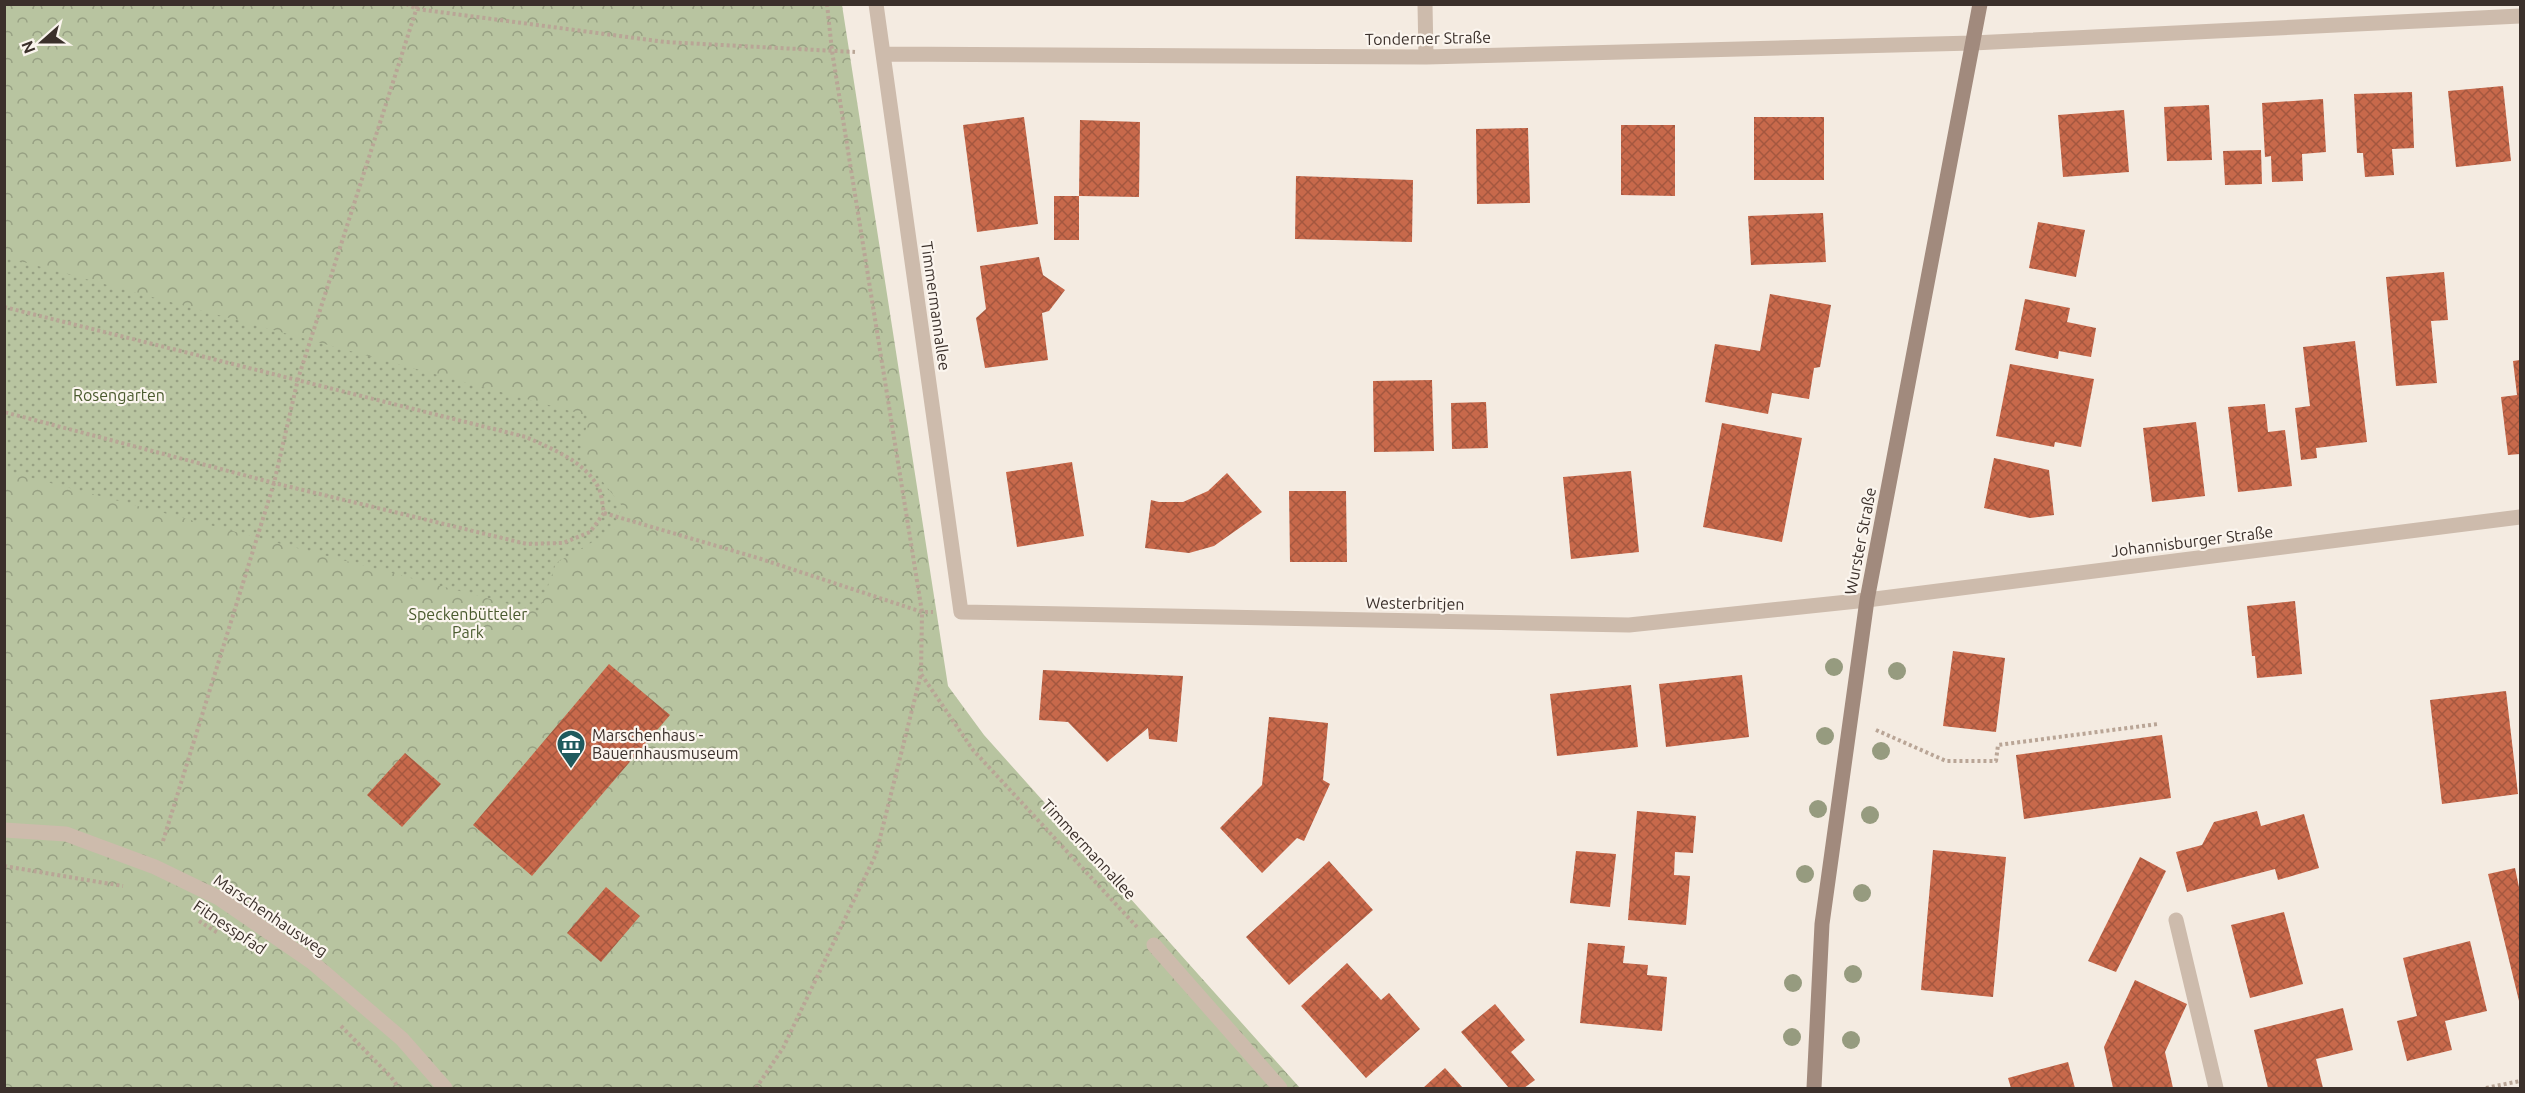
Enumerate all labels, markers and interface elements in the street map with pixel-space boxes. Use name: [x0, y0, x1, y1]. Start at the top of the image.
north arrow: [12, 12, 72, 72]
street label: Tonderner Straße: [1365, 28, 1491, 48]
text: N: [17, 39, 39, 56]
street label: Timmermannallee: [918, 240, 954, 372]
park label: Rosengarten: [73, 386, 165, 404]
street label: Wurster Straße: [1841, 486, 1879, 596]
street label: Johannisburger Straße: [2110, 522, 2274, 560]
street label: Westerbritjen: [1365, 593, 1465, 613]
park label: Speckenbütteler Park: [409, 605, 527, 641]
place label: Marschenhaus - Bauernhausmuseum: [592, 726, 739, 762]
museum icon: Marschenhaus - Bauernhausmuseum: [555, 728, 587, 770]
street label: Timmermannallee: [1038, 795, 1140, 903]
street label: Marschenhausweg: [211, 870, 331, 960]
street label: Fitnesspfad: [190, 896, 270, 958]

